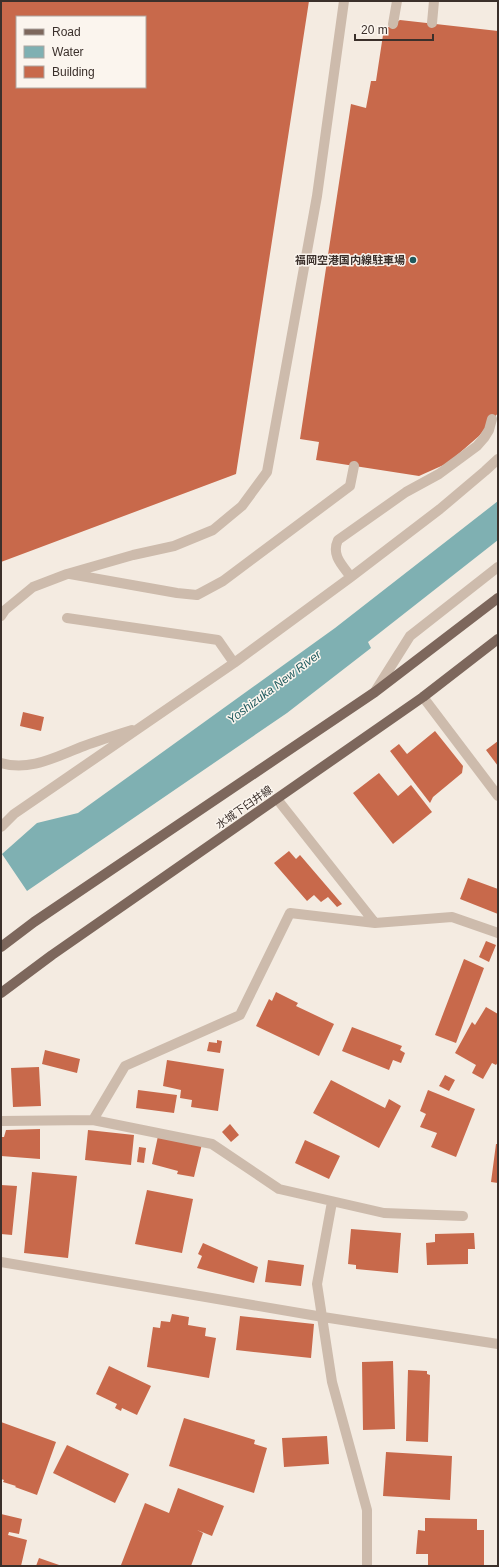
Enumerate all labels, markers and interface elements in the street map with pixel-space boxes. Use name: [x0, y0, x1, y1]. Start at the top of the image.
legend: [16, 16, 146, 88]
scale bar: [355, 16, 433, 42]
text: 20 m: [361, 23, 388, 37]
text: Road: [52, 25, 81, 39]
text: Water: [52, 45, 84, 59]
text: Building: [52, 65, 95, 79]
place label: 福岡空港国内線駐車場: [295, 254, 405, 266]
marker: 福岡空港国内線駐車場: [408, 255, 418, 265]
water label: Yoshizuka New River: [225, 647, 324, 727]
street label: 水城下臼井線: [214, 783, 274, 831]

